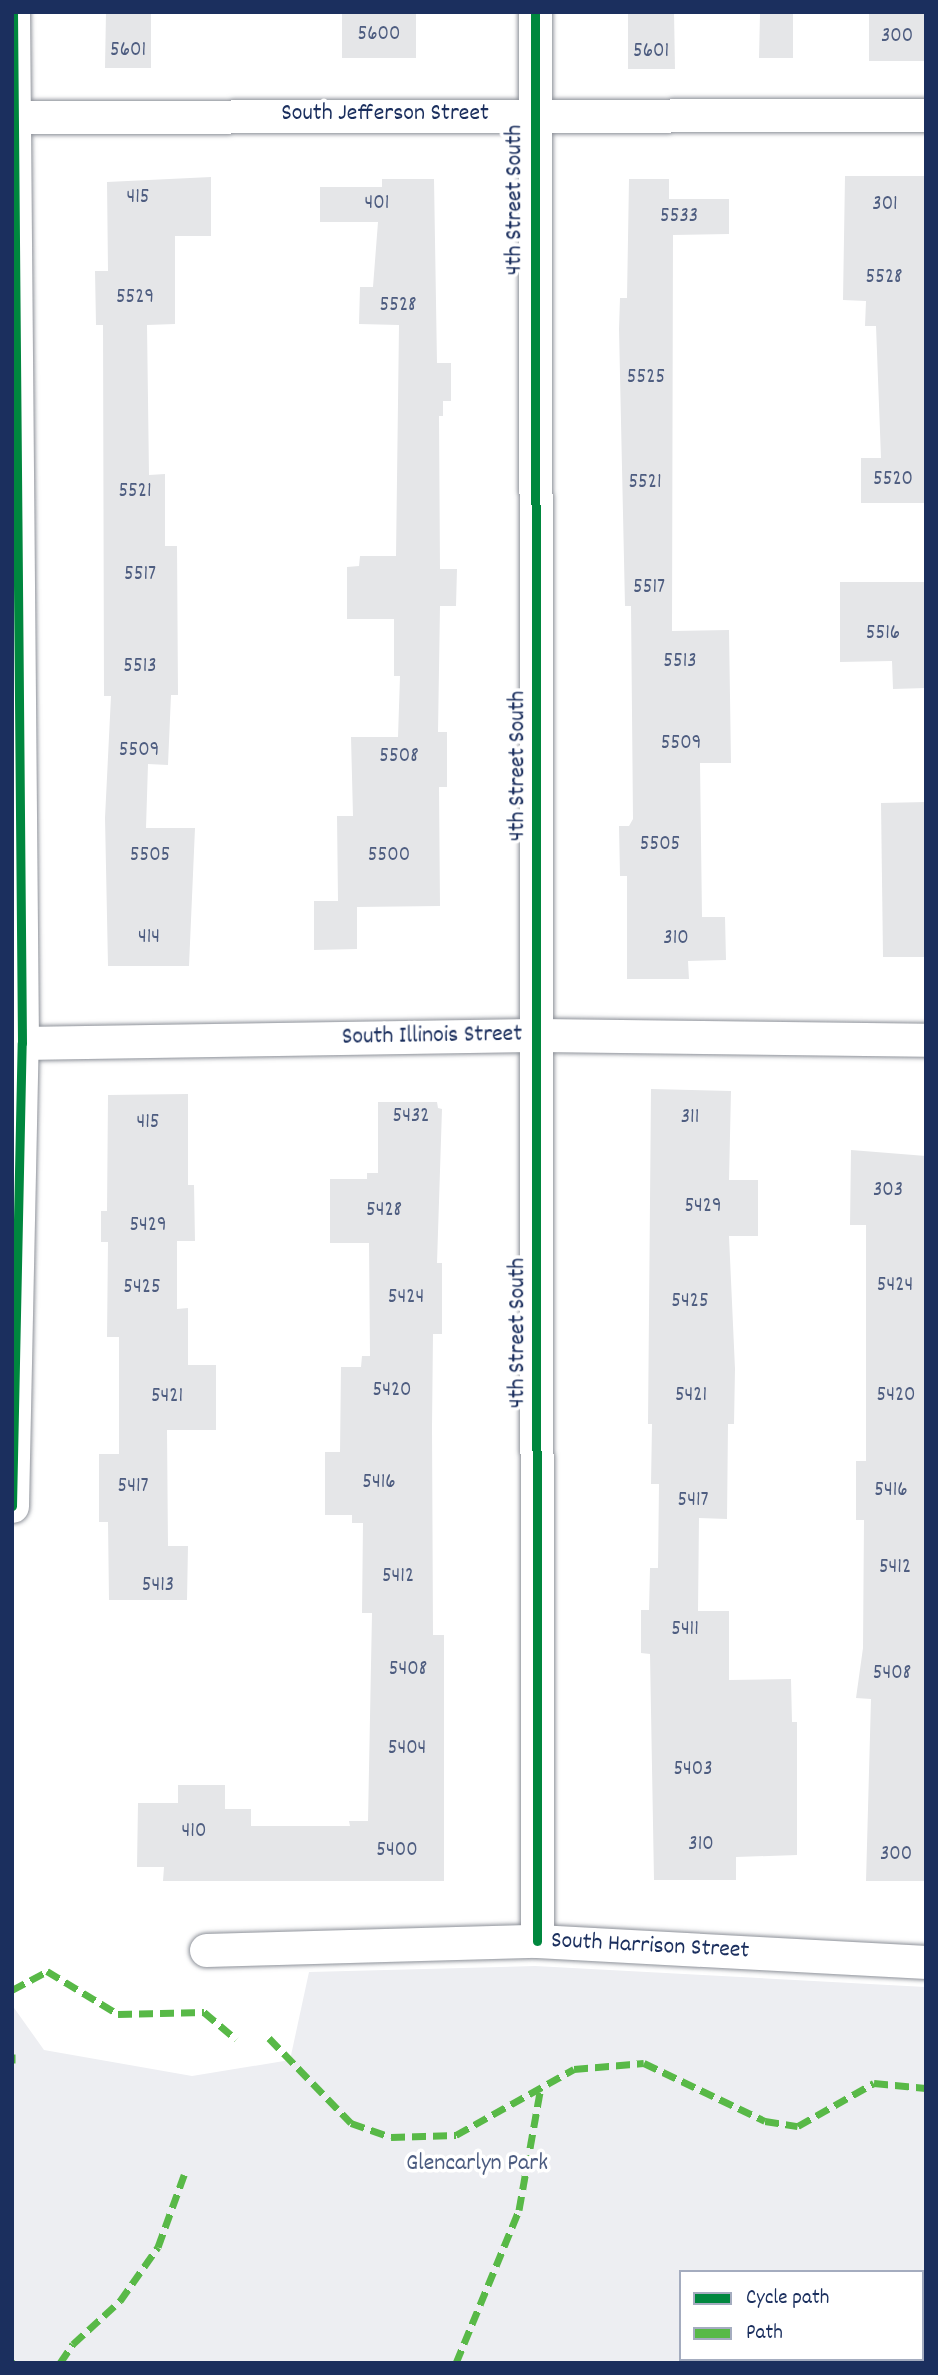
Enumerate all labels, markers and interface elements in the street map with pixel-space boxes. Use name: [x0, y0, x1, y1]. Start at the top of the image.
house number: 5600: [358, 22, 400, 48]
house number: 300: [881, 24, 913, 50]
house number: 5601: [110, 38, 146, 64]
house number: 5601: [633, 39, 669, 65]
street label: South Jefferson Street: [281, 101, 489, 129]
street label: 4th Street South: [502, 125, 530, 275]
house number: 415: [126, 185, 150, 211]
house number: 401: [365, 191, 389, 217]
house number: 301: [872, 192, 898, 218]
house number: 5533: [660, 204, 698, 230]
house number: 5528: [865, 265, 903, 291]
house number: 5529: [116, 285, 154, 311]
house number: 5528: [379, 293, 417, 319]
house number: 5525: [627, 365, 665, 391]
house number: 5520: [873, 467, 913, 493]
house number: 5521: [628, 470, 662, 496]
house number: 5521: [118, 479, 152, 505]
house number: 5517: [124, 562, 156, 588]
house number: 5517: [633, 575, 665, 601]
house number: 5516: [866, 621, 900, 647]
house number: 5513: [663, 649, 697, 675]
house number: 5513: [123, 654, 157, 680]
street label: 4th Street South: [505, 691, 533, 841]
house number: 5509: [661, 731, 701, 757]
house number: 5509: [119, 738, 159, 764]
house number: 5508: [379, 744, 419, 770]
house number: 5505: [640, 832, 680, 858]
house number: 5505: [130, 843, 170, 869]
house number: 5500: [368, 843, 410, 869]
house number: 414: [138, 925, 160, 951]
house number: 310: [663, 926, 689, 952]
street label: South Illinois Street: [342, 1021, 522, 1053]
house number: 5432: [393, 1104, 429, 1130]
house number: 311: [681, 1105, 699, 1131]
house number: 415: [136, 1110, 160, 1136]
house number: 303: [873, 1178, 903, 1204]
house number: 5429: [684, 1194, 722, 1220]
house number: 5428: [366, 1198, 402, 1224]
house number: 5429: [129, 1213, 167, 1239]
street label: 4th Street South: [505, 1258, 533, 1408]
house number: 5424: [877, 1273, 913, 1299]
house number: 5425: [123, 1275, 161, 1301]
house number: 5424: [388, 1285, 424, 1311]
house number: 5425: [671, 1289, 709, 1315]
house number: 5420: [372, 1378, 412, 1404]
house number: 5421: [675, 1383, 707, 1409]
house number: 5420: [876, 1383, 916, 1409]
house number: 5421: [151, 1384, 183, 1410]
house number: 5416: [362, 1470, 396, 1496]
house number: 5417: [117, 1474, 149, 1500]
house number: 5416: [874, 1478, 908, 1504]
house number: 5417: [677, 1488, 709, 1514]
house number: 5412: [879, 1555, 911, 1581]
house number: 5412: [382, 1564, 414, 1590]
house number: 5413: [142, 1573, 174, 1599]
house number: 5411: [671, 1617, 699, 1643]
house number: 5408: [389, 1657, 427, 1683]
house number: 5408: [873, 1661, 911, 1687]
house number: 5404: [388, 1736, 426, 1762]
house number: 5403: [673, 1757, 713, 1783]
house number: 410: [182, 1819, 206, 1845]
house number: 310: [688, 1832, 714, 1858]
house number: 5400: [376, 1838, 418, 1864]
house number: 300: [880, 1842, 912, 1868]
street label: South Harrison Street: [550, 1927, 750, 1967]
park label: Glencarlyn Park: [406, 2151, 548, 2179]
legend: [679, 2270, 924, 2361]
text: Cycle path: [746, 2284, 829, 2314]
text: Path: [746, 2319, 783, 2349]

